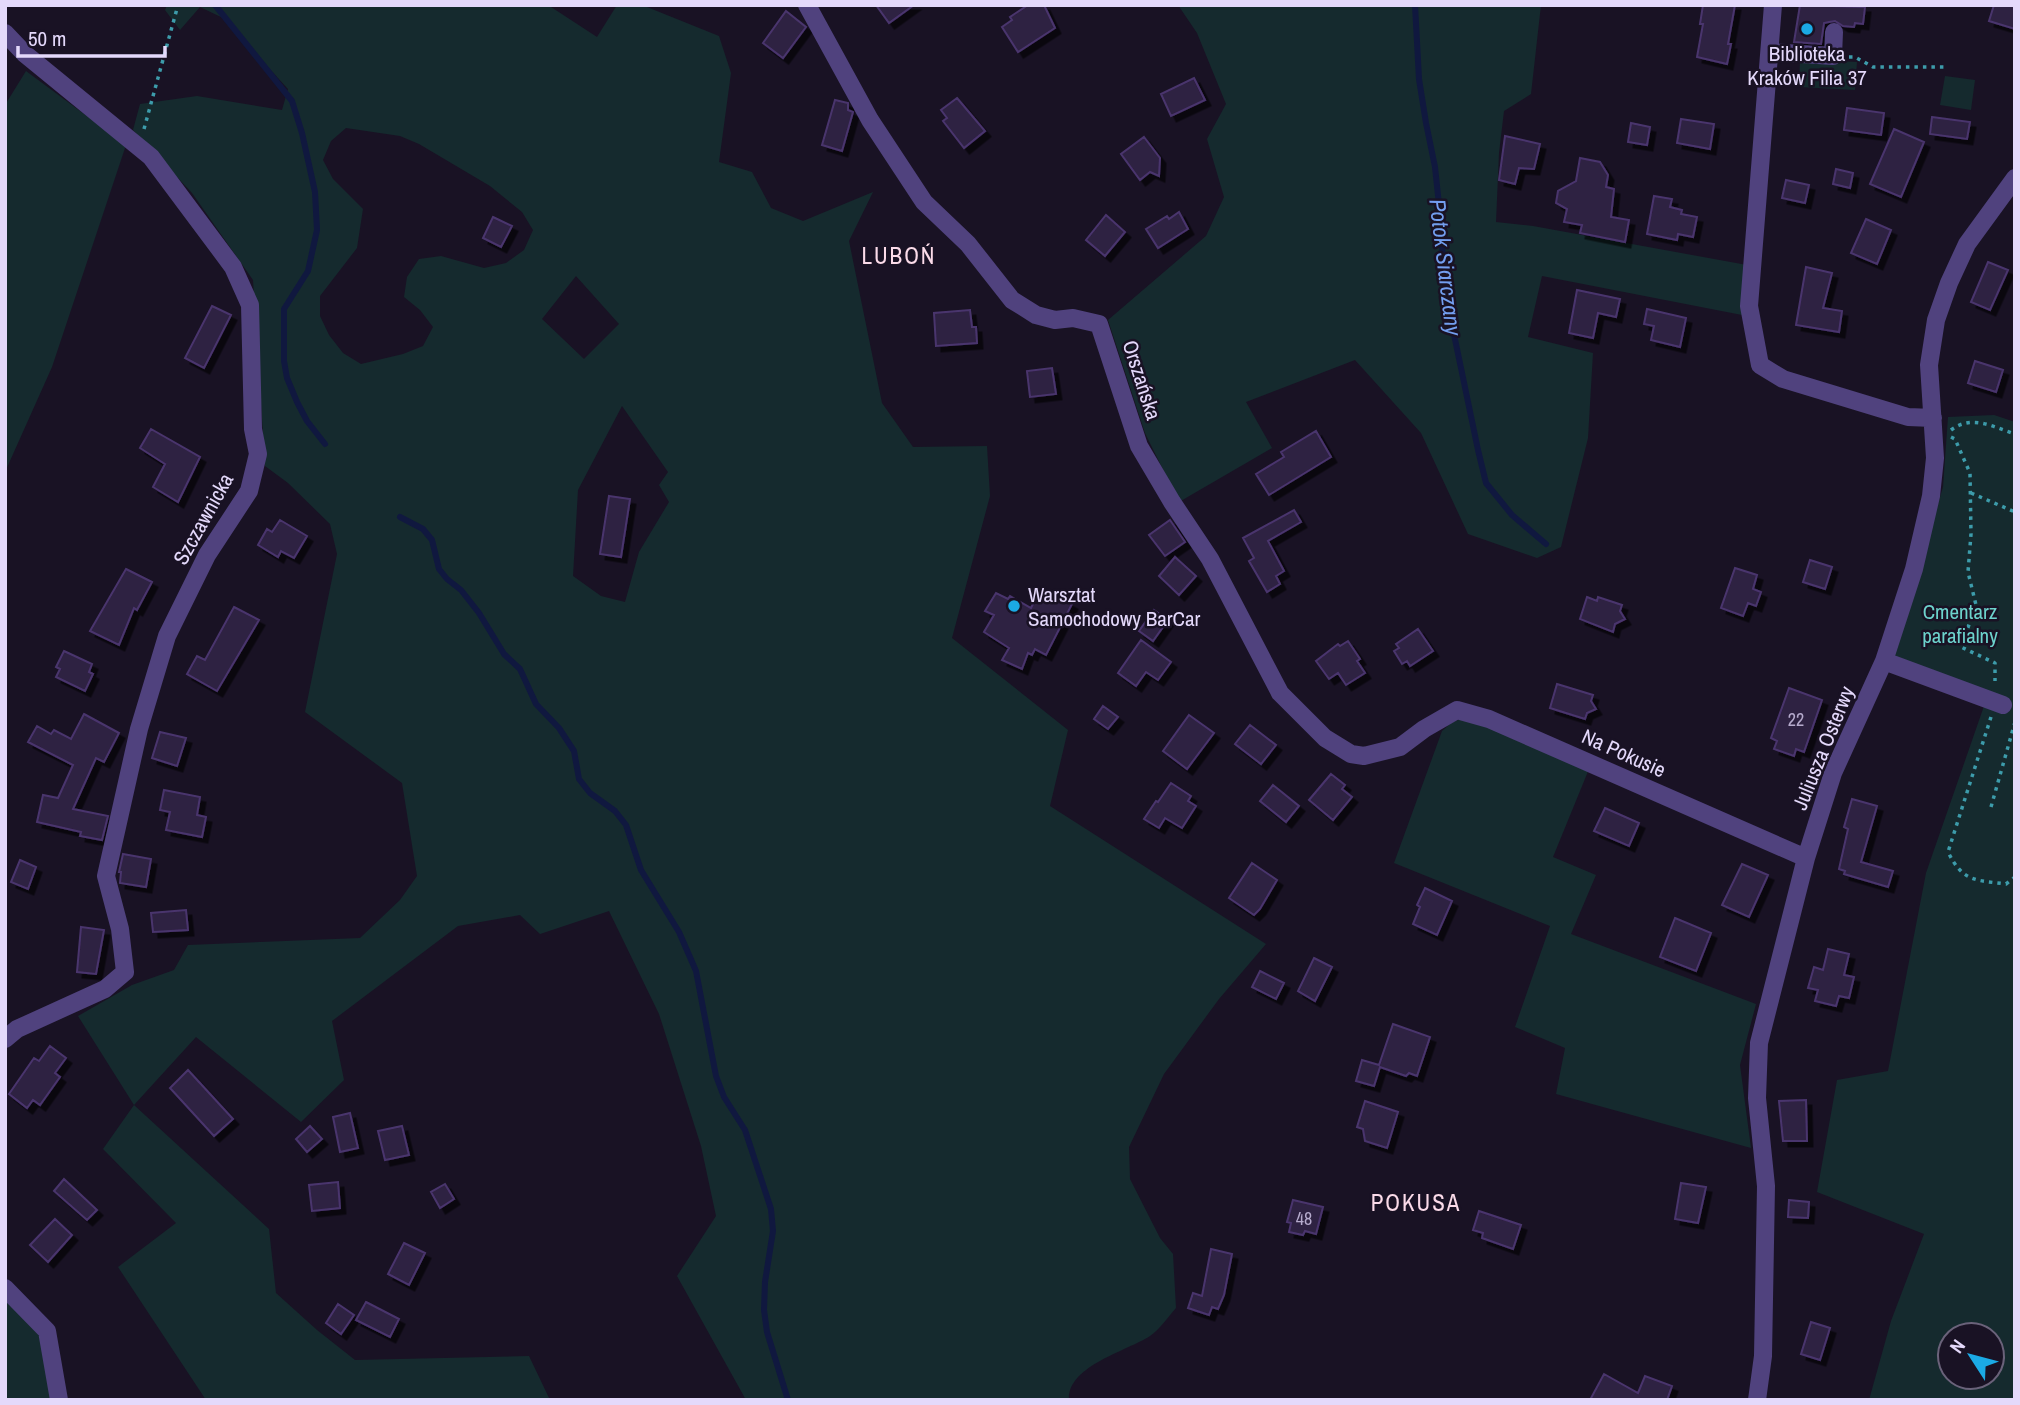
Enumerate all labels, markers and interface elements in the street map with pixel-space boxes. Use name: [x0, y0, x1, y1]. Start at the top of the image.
scale bar: [18, 14, 164, 58]
marker: Biblioteka Kraków Filia 37: [1799, 21, 1815, 37]
text: 50 m: [28, 24, 66, 53]
place label: Biblioteka Kraków Filia 37: [1747, 39, 1867, 92]
water label: Potok Siarczany: [1422, 197, 1470, 339]
district label: LUBOŃ: [862, 240, 936, 271]
street label: Orszańska: [1115, 336, 1169, 424]
street label: Szczawnicka: [166, 468, 240, 570]
place label: Warsztat Samochodowy BarCar: [1028, 580, 1201, 633]
park label: Cmentarz parafialny: [1922, 597, 1998, 650]
marker: Warsztat Samochodowy BarCar: [1006, 598, 1022, 614]
street label: Juliusza Osterwy: [1785, 681, 1861, 814]
house number: 22: [1788, 707, 1804, 732]
street label: Na Pokusie: [1577, 722, 1671, 784]
district label: POKUSA: [1371, 1187, 1461, 1218]
house number: 48: [1296, 1206, 1312, 1231]
north arrow: [1936, 1321, 2006, 1391]
text: N: [1943, 1334, 1971, 1358]

